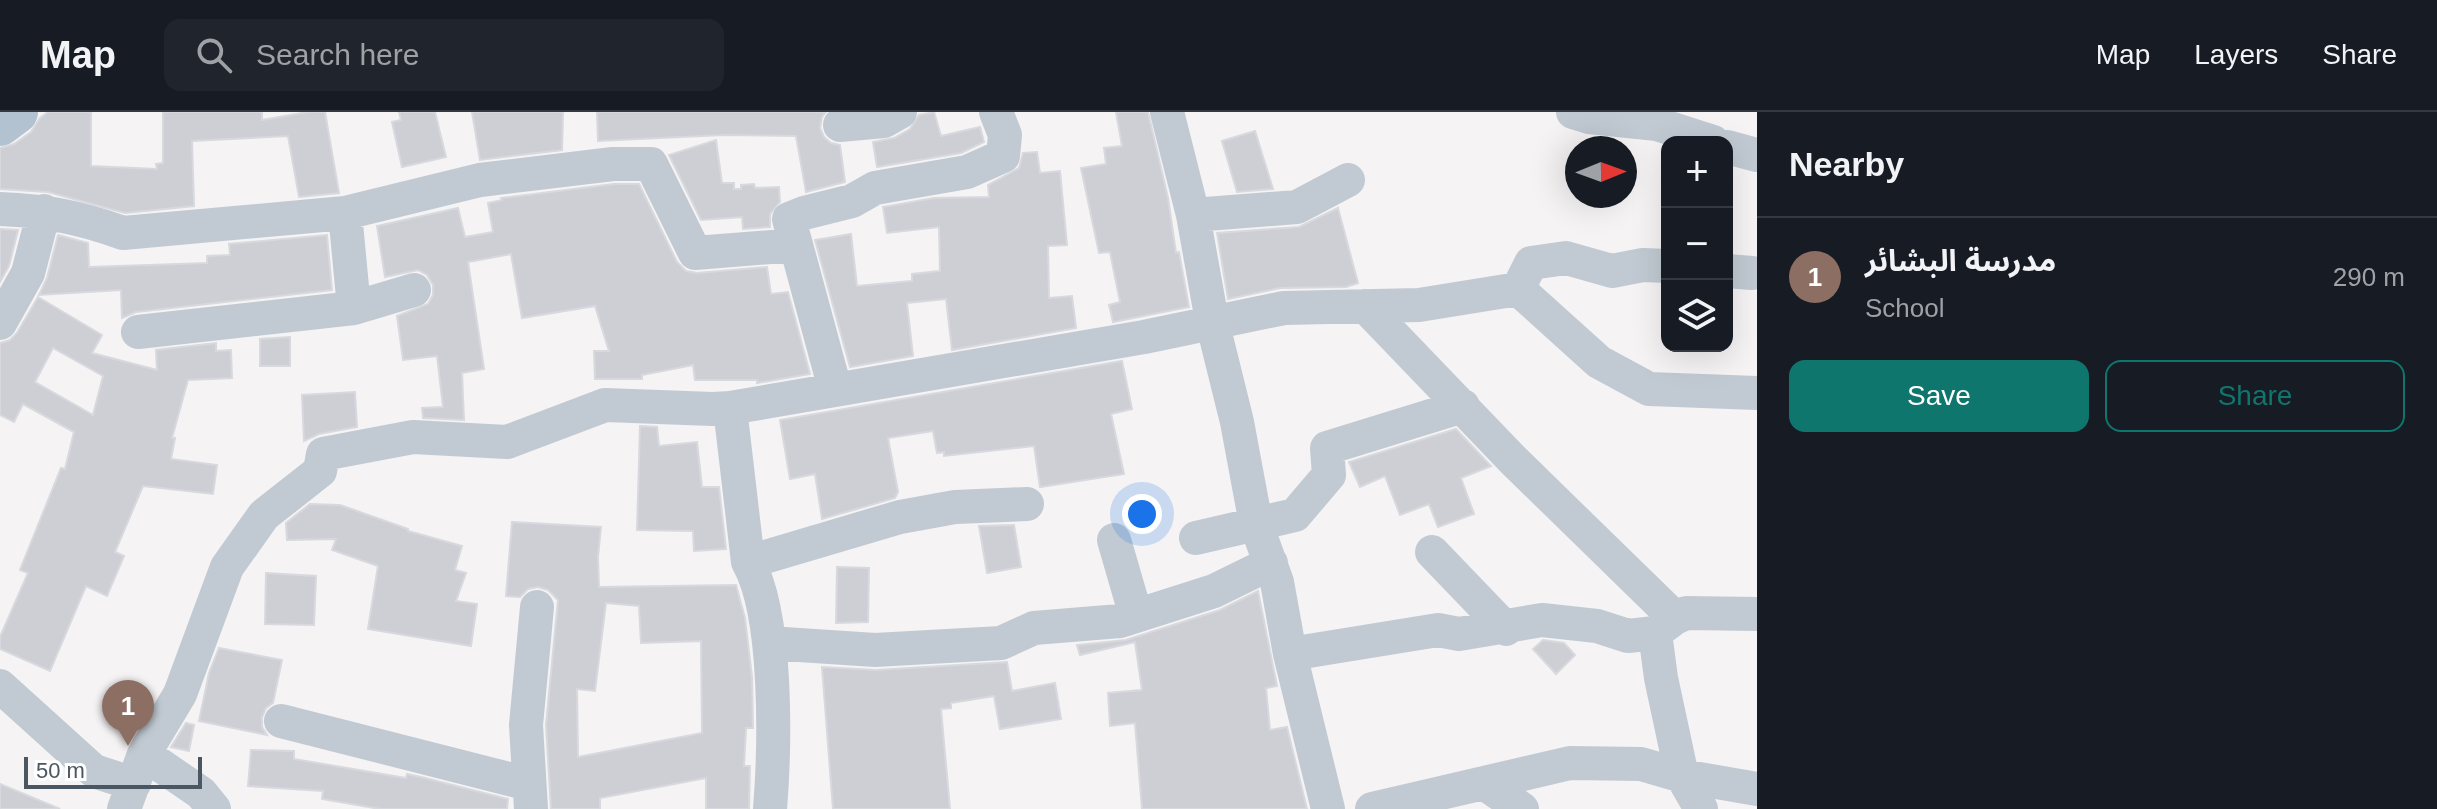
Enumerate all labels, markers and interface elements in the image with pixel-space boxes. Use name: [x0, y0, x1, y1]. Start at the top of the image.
search box: [164, 19, 724, 91]
icon: search: [192, 33, 236, 77]
text: Map: [40, 34, 116, 76]
text: Search here: [256, 38, 419, 71]
text: Map: [2096, 39, 2150, 70]
text: Layers: [2194, 39, 2278, 70]
text: Share: [2322, 39, 2397, 70]
north arrow: [1565, 136, 1637, 208]
map controls: [1661, 136, 1733, 352]
button: +: [1661, 136, 1733, 208]
text: Nearby: [1789, 145, 1904, 183]
button: −: [1661, 208, 1733, 280]
text: مدرسة البشائر: [1865, 244, 2056, 277]
text: 1: [1808, 262, 1822, 292]
text: 290 m: [2333, 262, 2405, 292]
button: layers: [1661, 280, 1733, 352]
text: School: [1865, 293, 1945, 323]
button: Save: [1789, 360, 2089, 432]
button: Share: [2105, 360, 2405, 432]
your location: [1122, 494, 1162, 534]
pin: 1: [102, 680, 154, 746]
scale bar: [24, 753, 202, 789]
text: 50 m: [36, 758, 85, 783]

